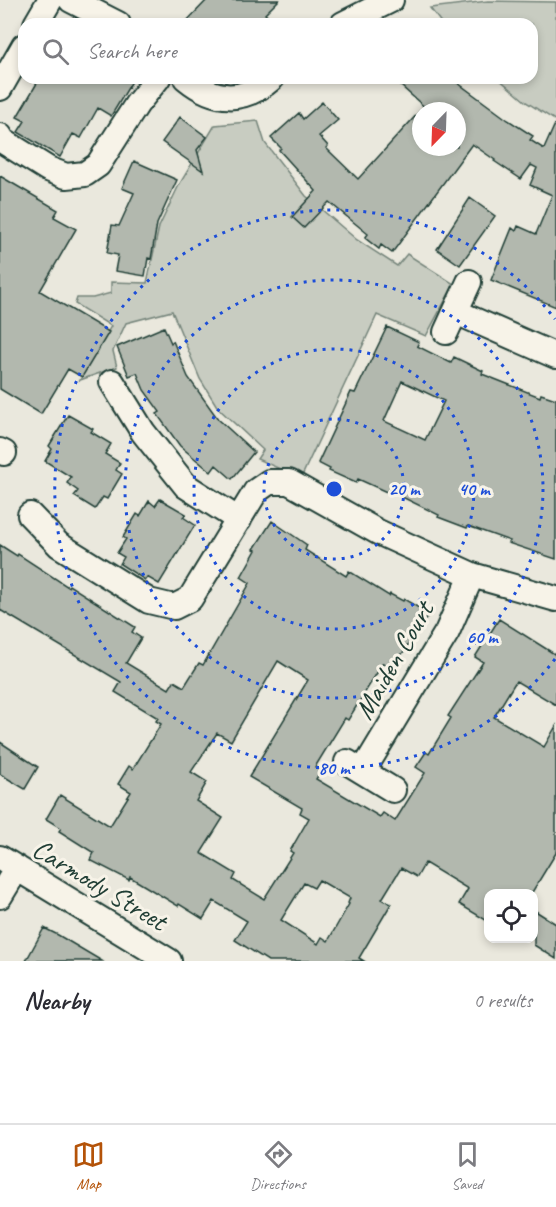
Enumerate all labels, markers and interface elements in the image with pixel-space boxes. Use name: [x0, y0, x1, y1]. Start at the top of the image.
search box: [18, 18, 538, 84]
icon: search: [39, 35, 72, 68]
text: Search here: [87, 37, 177, 65]
north arrow: [412, 102, 466, 156]
text: 20 m: [389, 478, 421, 500]
text: 40 m: [459, 478, 491, 500]
centre of rings: [324, 479, 344, 499]
street label: Maiden Court: [346, 593, 442, 725]
text: 60 m: [466, 626, 499, 648]
text: 80 m: [319, 757, 351, 779]
street label: Carmody Street: [26, 831, 176, 940]
map controls: [484, 889, 538, 943]
button: locate: [484, 889, 538, 943]
text: Nearby: [24, 984, 89, 1017]
text: 0 results: [473, 988, 532, 1013]
tab: Map: [72, 1138, 105, 1194]
tab: Directions: [250, 1138, 306, 1194]
tab: Saved: [451, 1138, 484, 1194]

